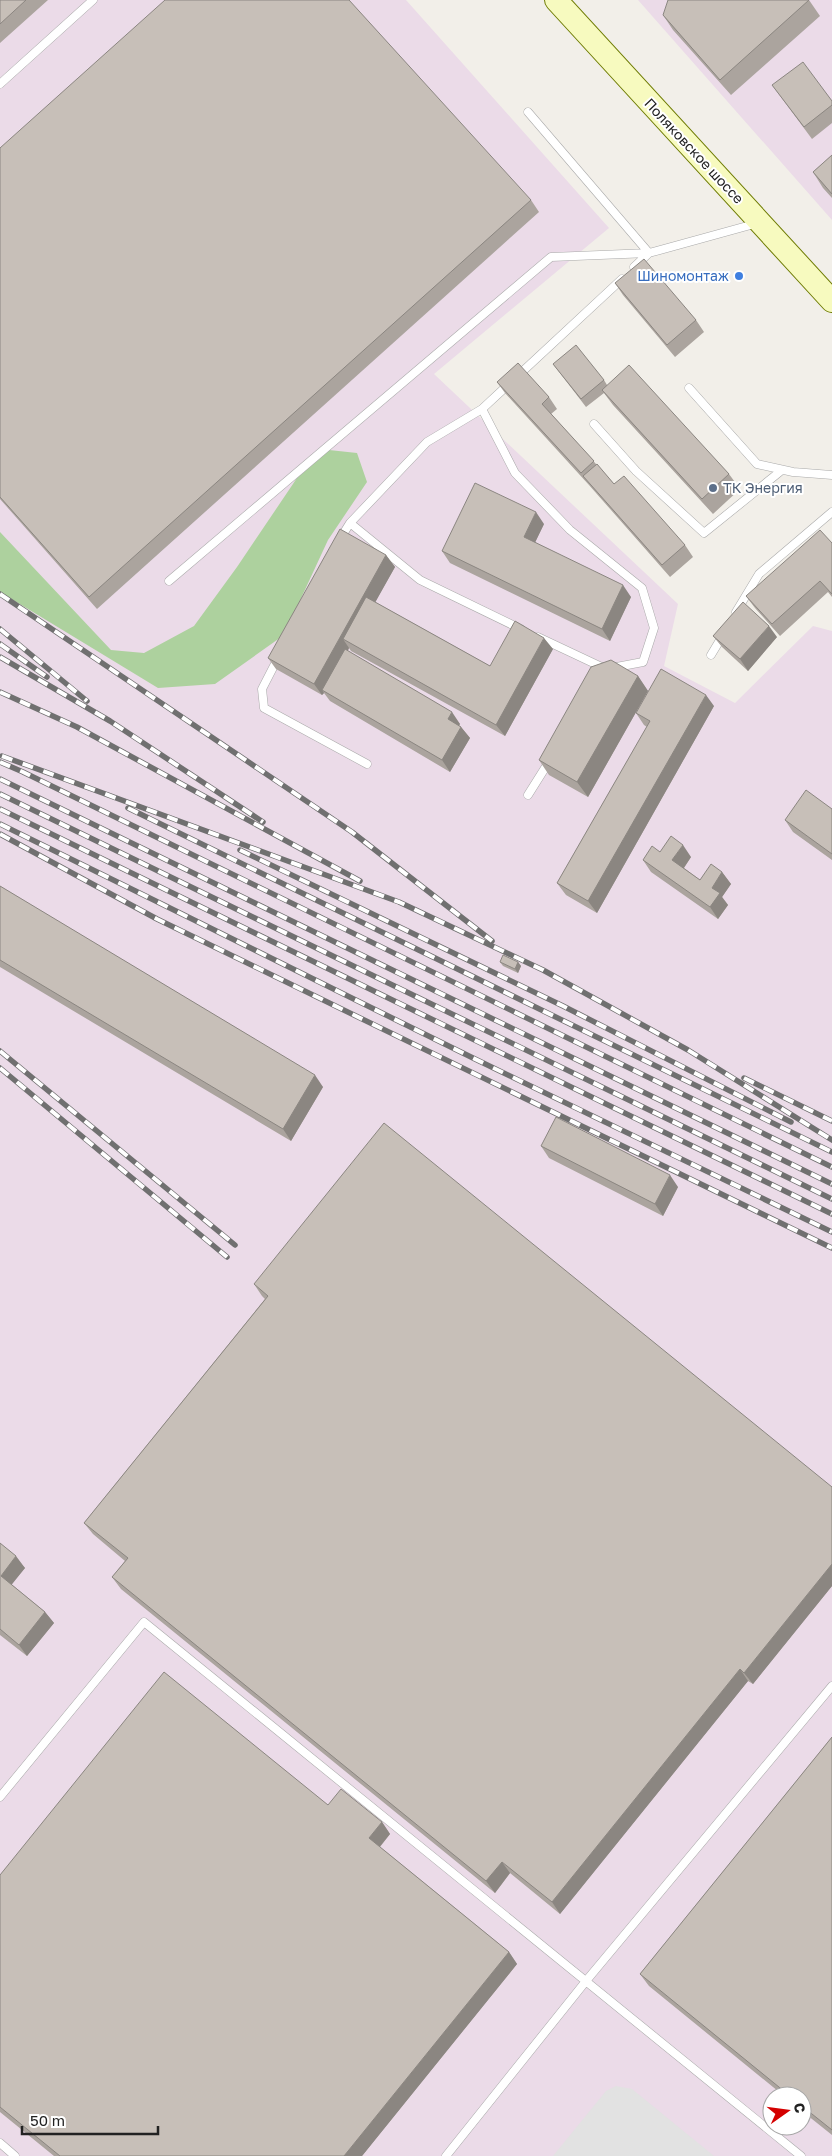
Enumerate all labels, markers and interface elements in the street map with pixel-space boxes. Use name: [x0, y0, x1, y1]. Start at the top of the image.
street label: Поляковское шоссе: [641, 95, 747, 207]
place label: Шиномонтаж: [637, 267, 729, 284]
marker: Шиномонтаж: [733, 270, 745, 282]
place label: ТК Энергия: [723, 479, 803, 496]
marker: ТК Энергия: [707, 482, 719, 494]
north arrow: [762, 2086, 812, 2136]
text: С: [791, 2101, 810, 2115]
scale bar: [22, 2104, 159, 2136]
text: 50 m: [30, 2111, 65, 2129]

